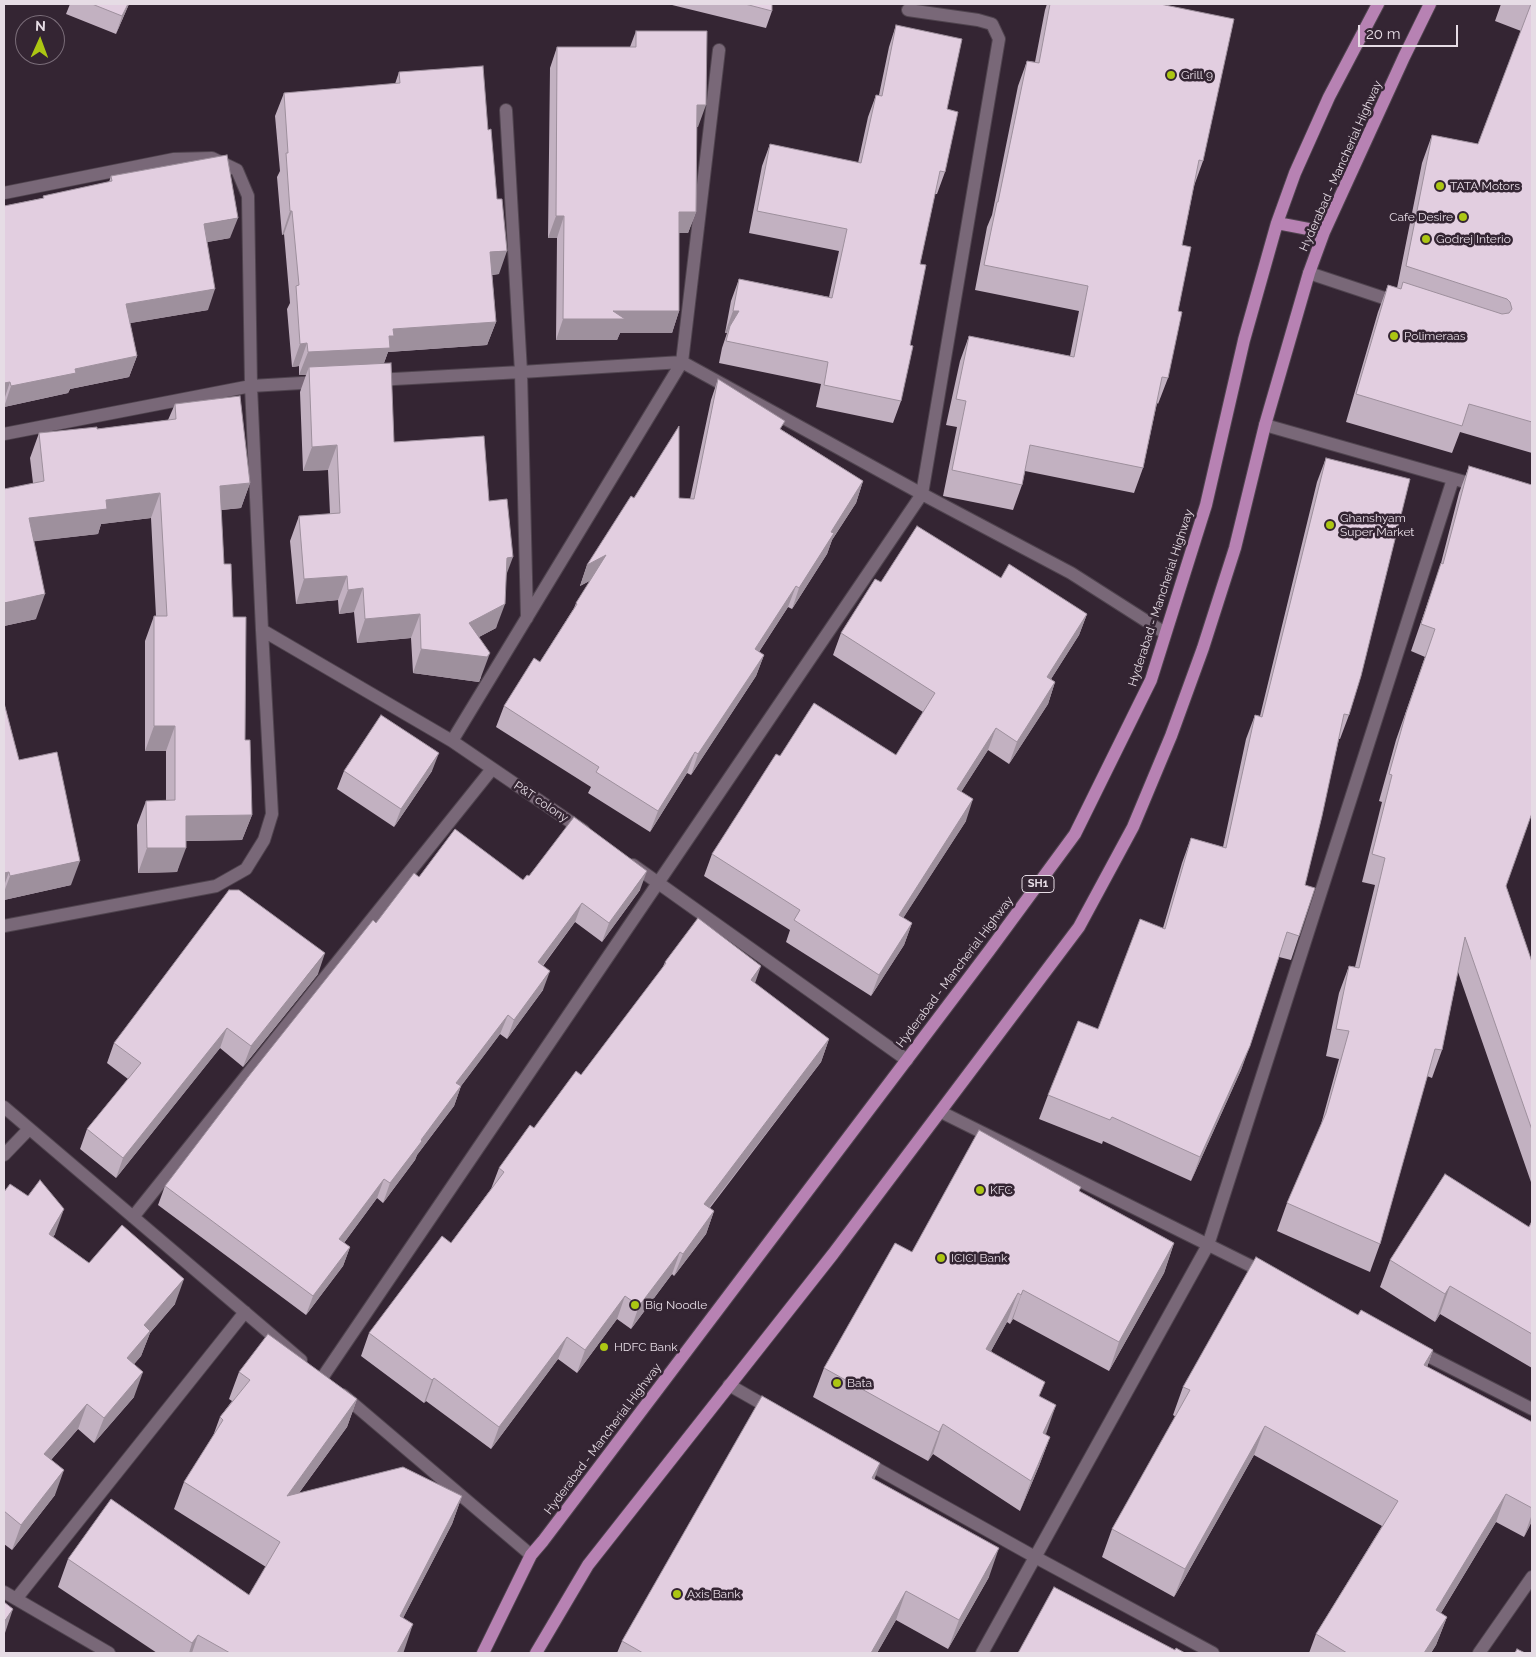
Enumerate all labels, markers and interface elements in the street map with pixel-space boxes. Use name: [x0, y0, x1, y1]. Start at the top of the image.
north arrow: [15, 15, 65, 65]
scale bar: [1361, 15, 1461, 47]
text: N: [35, 18, 46, 34]
text: 20 m: [1366, 25, 1401, 43]
place label: Grill 9: [1181, 68, 1213, 82]
marker: Grill 9: [1165, 69, 1177, 81]
street label: Hyderabad - Mancherial Highway: [1297, 78, 1385, 254]
place label: TATA Motors: [1450, 179, 1520, 193]
marker: TATA Motors: [1434, 180, 1446, 192]
place label: Cafe Desire: [1389, 210, 1453, 224]
marker: Cafe Desire: [1457, 211, 1469, 223]
place label: Godrej Interio: [1436, 232, 1511, 246]
marker: Godrej Interio: [1420, 233, 1432, 245]
place label: Polimeraas: [1404, 329, 1466, 343]
marker: Polimeraas: [1388, 330, 1400, 342]
street label: Hyderabad - Mancherial Highway: [1125, 508, 1197, 688]
place label: Ghanshyam Super Market: [1340, 511, 1414, 539]
marker: Ghanshyam Super Market: [1324, 519, 1336, 531]
street label: P&T colony: [511, 779, 571, 825]
road number: SH1: [1022, 876, 1054, 892]
street label: Hyderabad - Mancherial Highway: [893, 894, 1017, 1050]
place label: KFC: [990, 1183, 1013, 1197]
marker: KFC: [974, 1184, 986, 1196]
place label: ICICI Bank: [951, 1251, 1007, 1265]
marker: ICICI Bank: [935, 1252, 947, 1264]
place label: Big Noodle: [645, 1298, 707, 1312]
marker: Big Noodle: [629, 1299, 641, 1311]
place label: HDFC Bank: [614, 1340, 678, 1354]
marker: HDFC Bank: [598, 1341, 610, 1353]
street label: Hyderabad - Mancherial Highway: [541, 1361, 665, 1517]
place label: Bata: [847, 1376, 872, 1390]
marker: Bata: [831, 1377, 843, 1389]
place label: Axis Bank: [687, 1587, 741, 1601]
marker: Axis Bank: [671, 1588, 683, 1600]

